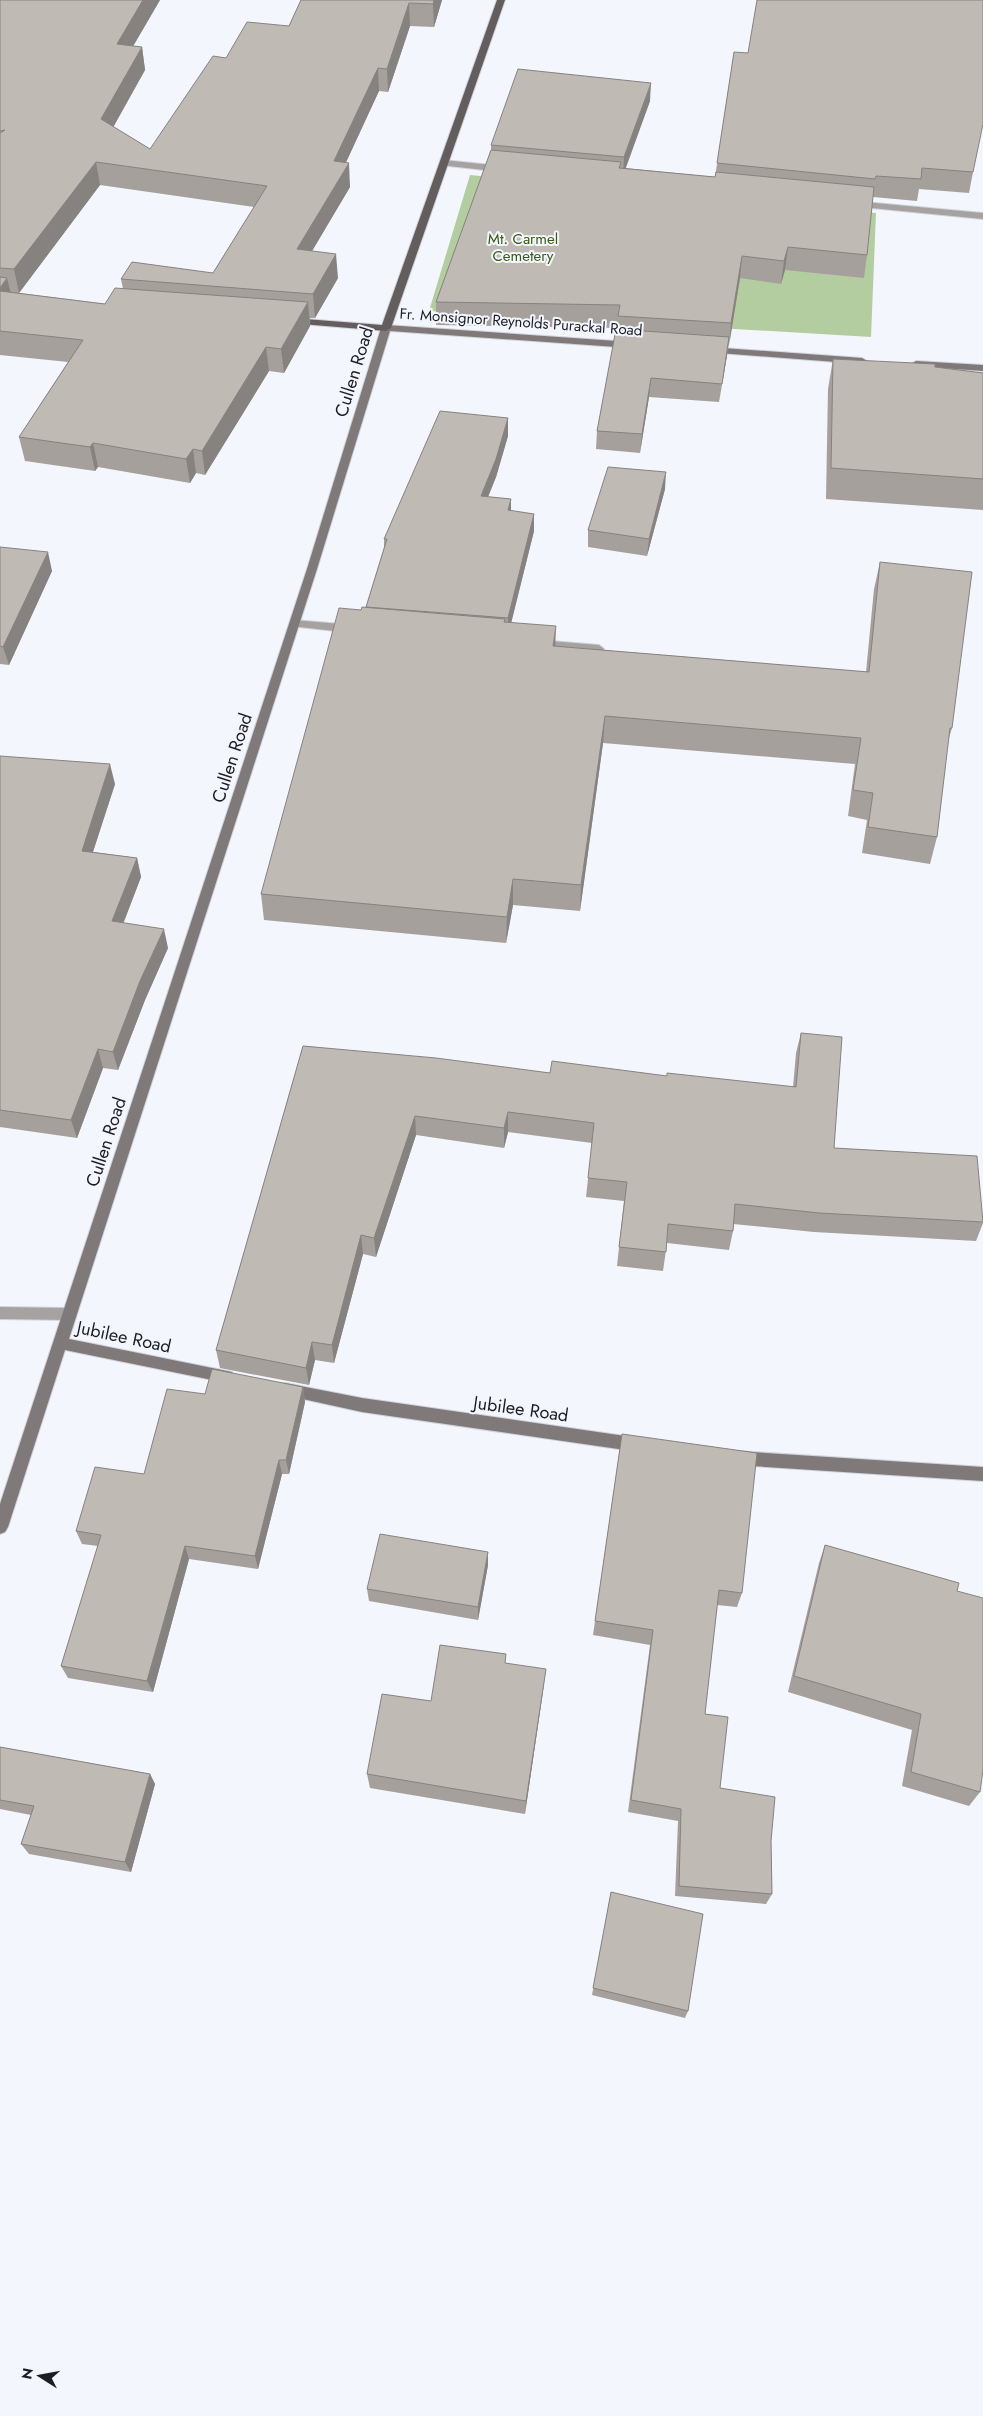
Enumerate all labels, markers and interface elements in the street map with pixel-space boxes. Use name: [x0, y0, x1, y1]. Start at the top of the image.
park label: Mt. Carmel Cemetery: [488, 228, 558, 267]
street label: Fr. Monsignor Reynolds Purackal Road: [399, 303, 643, 341]
street label: Cullen Road: [328, 324, 380, 420]
street label: Cullen Road: [205, 710, 259, 806]
street label: Cullen Road: [79, 1094, 133, 1190]
street label: Jubilee Road: [73, 1314, 173, 1360]
street label: Jubilee Road: [470, 1389, 570, 1429]
north arrow: [15, 2351, 65, 2401]
text: N: [16, 2366, 38, 2381]

